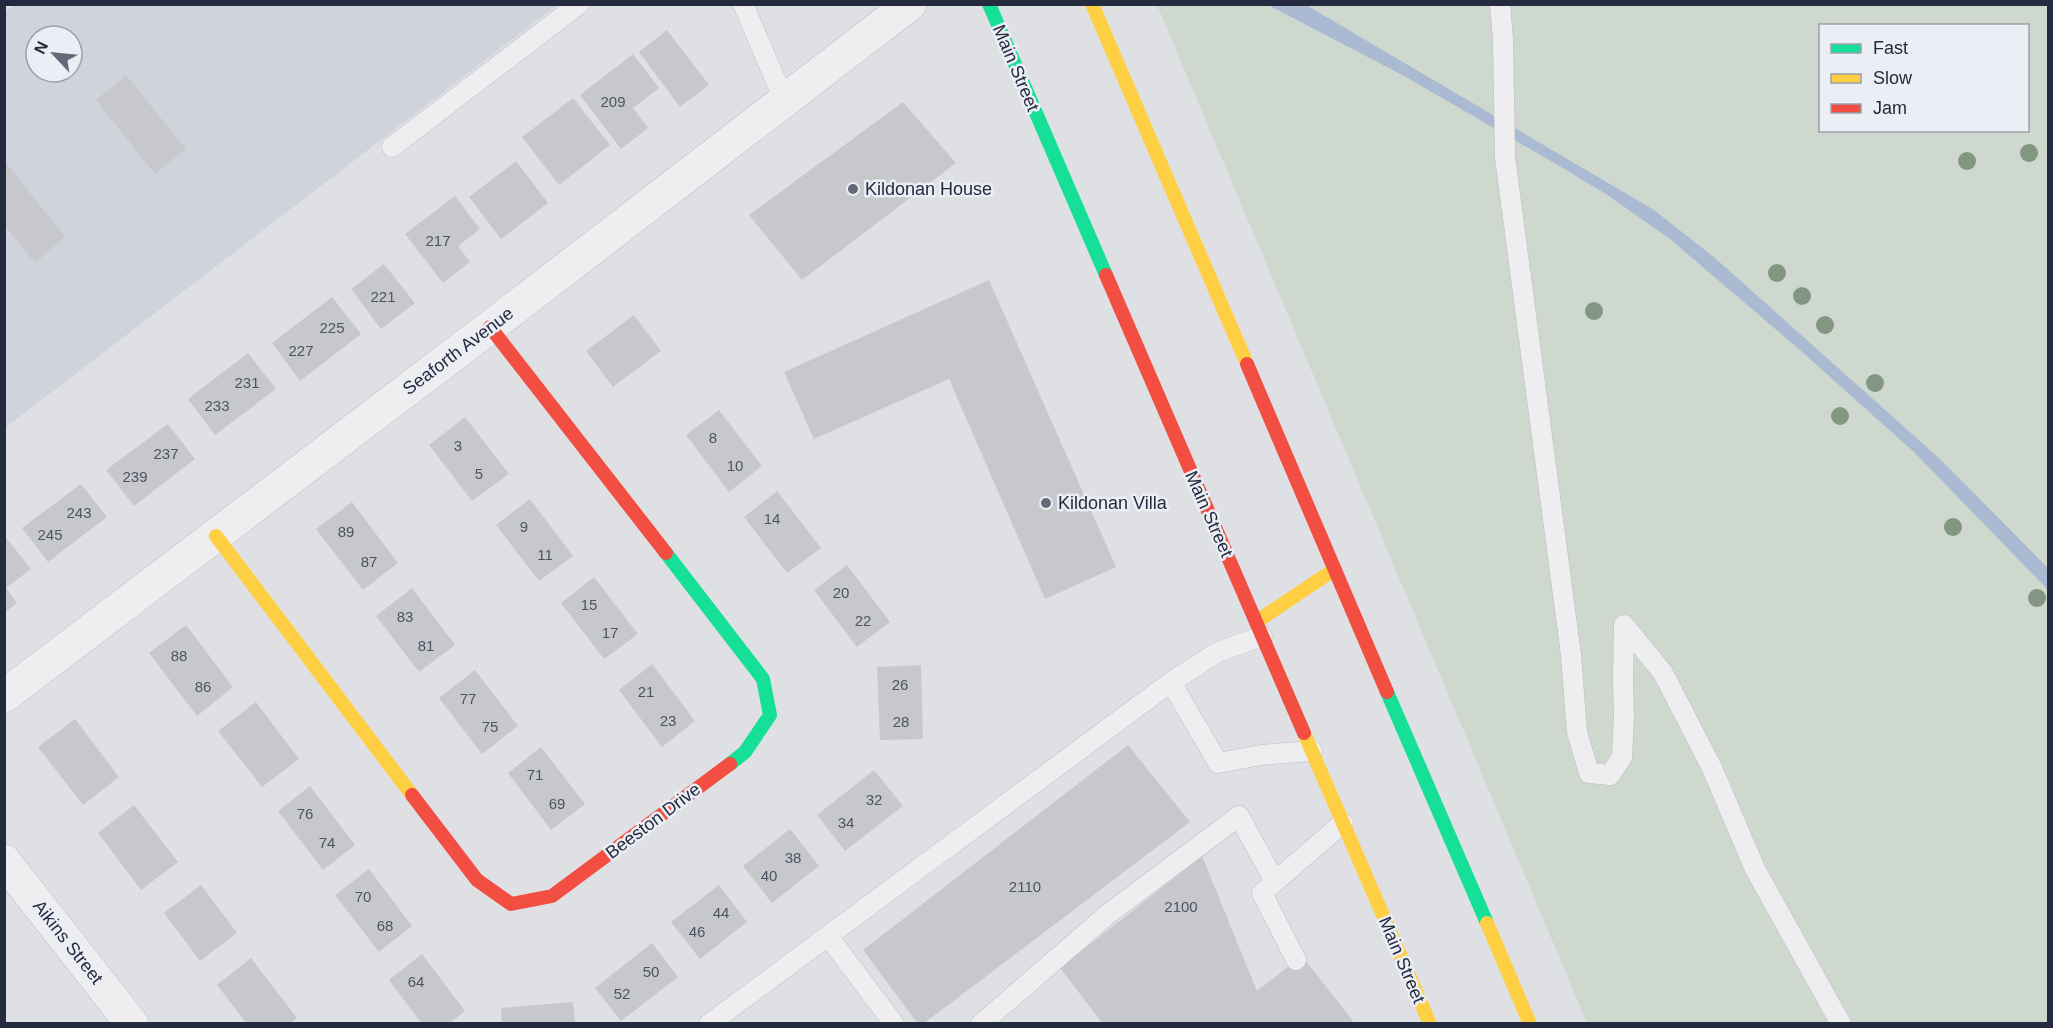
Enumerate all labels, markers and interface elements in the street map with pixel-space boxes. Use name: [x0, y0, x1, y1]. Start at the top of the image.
street label: Main Street: [989, 22, 1043, 114]
north arrow: [24, 24, 84, 84]
legend: [1819, 24, 2029, 132]
text: Fast: [1873, 38, 1908, 58]
text: N: [31, 39, 51, 57]
text: Slow: [1873, 68, 1913, 88]
house number: 209: [600, 93, 626, 110]
text: Jam: [1873, 98, 1907, 118]
place label: Kildonan House: [865, 179, 992, 199]
marker: Kildonan House: [846, 182, 860, 196]
house number: 217: [425, 232, 451, 249]
house number: 221: [370, 288, 396, 305]
street label: Seaforth Avenue: [399, 303, 517, 399]
house number: 225: [319, 319, 345, 336]
house number: 227: [288, 342, 314, 359]
house number: 231: [234, 374, 260, 391]
house number: 233: [204, 397, 230, 414]
house number: 8: [709, 429, 717, 446]
house number: 3: [454, 437, 462, 454]
house number: 237: [153, 445, 179, 462]
house number: 10: [727, 457, 743, 474]
house number: 5: [475, 465, 483, 482]
house number: 239: [122, 468, 148, 485]
street label: Main Street: [1181, 468, 1237, 560]
place label: Kildonan Villa: [1058, 493, 1168, 513]
marker: Kildonan Villa: [1039, 496, 1053, 510]
house number: 243: [66, 504, 92, 521]
house number: 14: [764, 510, 780, 527]
house number: 9: [520, 518, 528, 535]
house number: 89: [338, 523, 354, 540]
house number: 245: [37, 526, 63, 543]
house number: 11: [537, 546, 553, 563]
house number: 87: [361, 553, 377, 570]
house number: 20: [833, 584, 849, 601]
house number: 15: [581, 596, 597, 613]
house number: 83: [397, 608, 413, 625]
house number: 22: [855, 612, 871, 629]
house number: 17: [602, 624, 618, 641]
house number: 81: [418, 637, 434, 654]
house number: 88: [171, 647, 187, 664]
house number: 26: [892, 676, 908, 693]
house number: 86: [195, 678, 211, 695]
house number: 21: [638, 683, 654, 700]
house number: 77: [460, 690, 476, 707]
house number: 23: [660, 712, 676, 729]
house number: 28: [893, 713, 909, 730]
house number: 75: [482, 718, 498, 735]
house number: 71: [527, 766, 543, 783]
street label: Beeston Drive: [602, 779, 704, 863]
house number: 32: [866, 791, 882, 808]
house number: 69: [549, 795, 565, 812]
house number: 76: [297, 805, 313, 822]
house number: 34: [838, 814, 854, 831]
house number: 74: [319, 834, 335, 851]
house number: 38: [785, 849, 801, 866]
house number: 40: [761, 867, 777, 884]
house number: 2110: [1009, 878, 1041, 895]
house number: 70: [355, 888, 371, 905]
street label: Aikins Street: [29, 896, 107, 988]
house number: 2100: [1164, 898, 1198, 915]
house number: 44: [713, 904, 729, 921]
street label: Main Street: [1375, 914, 1429, 1006]
house number: 68: [377, 917, 393, 934]
house number: 46: [689, 923, 705, 940]
house number: 50: [643, 963, 659, 980]
house number: 64: [408, 973, 424, 990]
house number: 52: [614, 985, 630, 1002]

